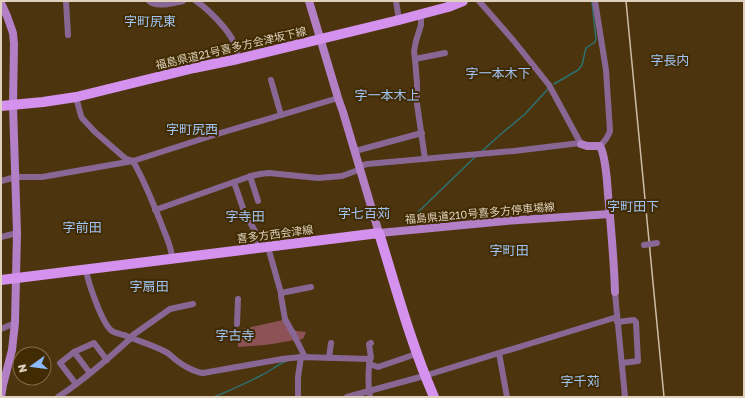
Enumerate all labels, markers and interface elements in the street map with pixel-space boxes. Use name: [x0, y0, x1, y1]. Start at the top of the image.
district label: 字町尻東: [124, 13, 176, 29]
street label: 福島県道21号喜多方会津坂下線: [154, 24, 308, 71]
district label: 字長内: [650, 52, 690, 68]
district label: 字一本木下: [465, 65, 531, 81]
district label: 字一本木上: [354, 87, 420, 103]
district label: 字町尻西: [166, 121, 218, 137]
district label: 字町田下: [607, 198, 659, 214]
street label: 福島県道210号喜多方停車場線: [404, 199, 556, 226]
district label: 字七百苅: [338, 205, 390, 221]
district label: 字寺田: [225, 208, 265, 224]
district label: 字前田: [62, 219, 102, 235]
street label: 喜多方西会津線: [236, 222, 314, 245]
district label: 字町田: [489, 242, 529, 258]
district label: 字扇田: [129, 278, 169, 294]
district label: 字古寺: [215, 327, 255, 343]
north arrow: [12, 346, 52, 386]
text: N: [14, 363, 29, 374]
district label: 字千苅: [560, 373, 600, 389]

